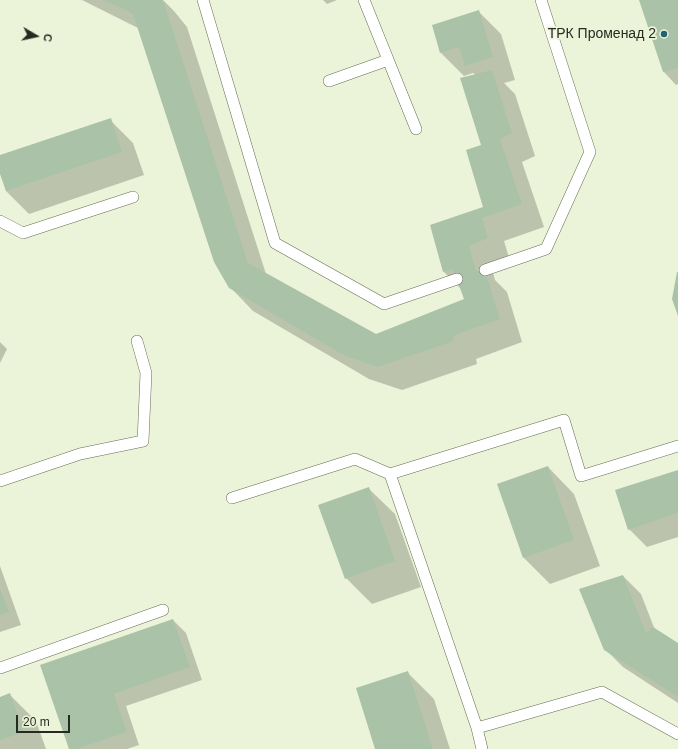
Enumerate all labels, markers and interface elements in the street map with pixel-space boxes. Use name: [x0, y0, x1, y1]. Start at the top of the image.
north arrow: [16, 16, 56, 56]
place label: ТРК Променад 2: [548, 26, 656, 42]
marker: ТРК Променад 2: [659, 29, 669, 39]
text: С: [41, 33, 54, 43]
scale bar: [18, 707, 72, 733]
text: 20 m: [23, 715, 50, 729]

